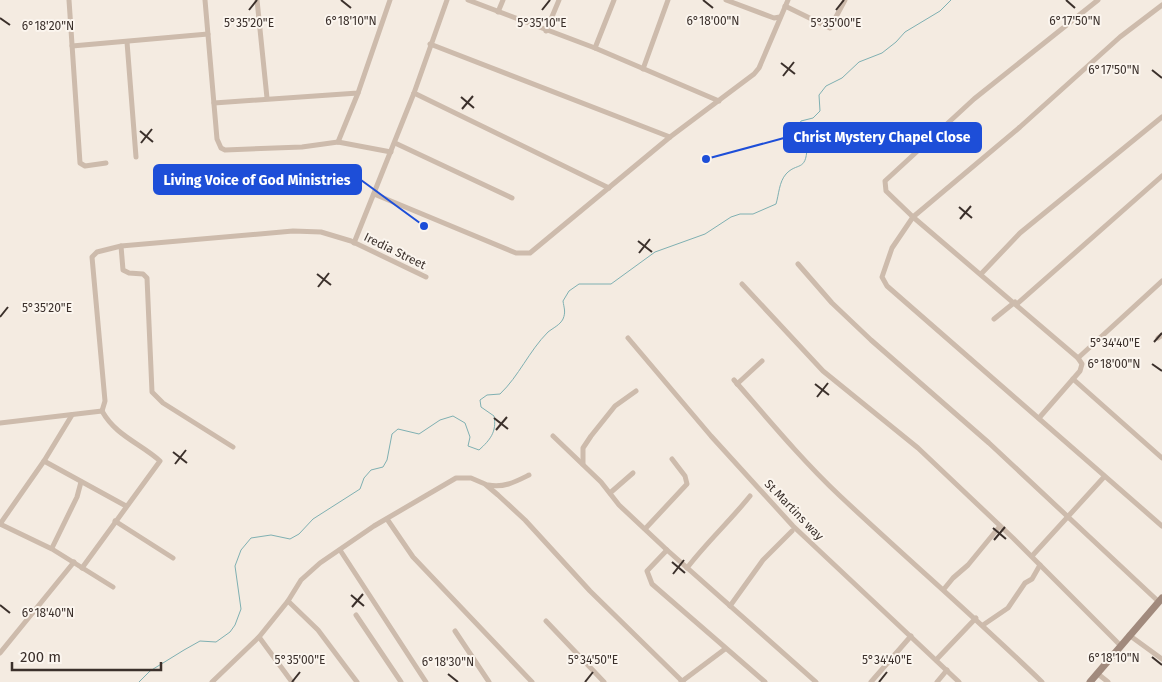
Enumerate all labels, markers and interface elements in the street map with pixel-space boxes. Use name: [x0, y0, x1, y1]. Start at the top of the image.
text: 6°18'10"N: [325, 14, 377, 28]
text: 6°18'00"N: [687, 14, 739, 28]
text: 6°17'50"N: [1049, 14, 1101, 28]
text: 5°35'20"E: [224, 16, 274, 30]
text: 5°35'10"E: [517, 16, 567, 30]
text: 5°35'00"E: [811, 16, 861, 30]
text: 6°18'20"N: [22, 19, 74, 33]
text: 6°17'50"N: [1088, 63, 1140, 77]
callout: Christ Mystery Chapel Close: [784, 123, 981, 152]
text: Christ Mystery Chapel Close: [794, 129, 971, 146]
callout: Living Voice of God Ministries: [154, 165, 361, 194]
text: Living Voice of God Ministries: [163, 172, 351, 189]
street label: Iredia Street: [362, 230, 429, 272]
text: 5°35'20"E: [22, 301, 72, 315]
text: 5°34'40"E: [1090, 336, 1140, 350]
text: 6°18'00"N: [1088, 357, 1140, 371]
street label: St Martins way: [762, 477, 826, 543]
text: 6°18'40"N: [22, 606, 74, 620]
scale bar: [12, 640, 161, 672]
text: 200 m: [20, 648, 61, 666]
text: 6°18'10"N: [1088, 651, 1140, 665]
text: 5°35'00"E: [275, 653, 325, 667]
text: 5°34'50"E: [568, 653, 618, 667]
text: 5°34'40"E: [862, 653, 912, 667]
text: 6°18'30"N: [422, 655, 474, 669]

